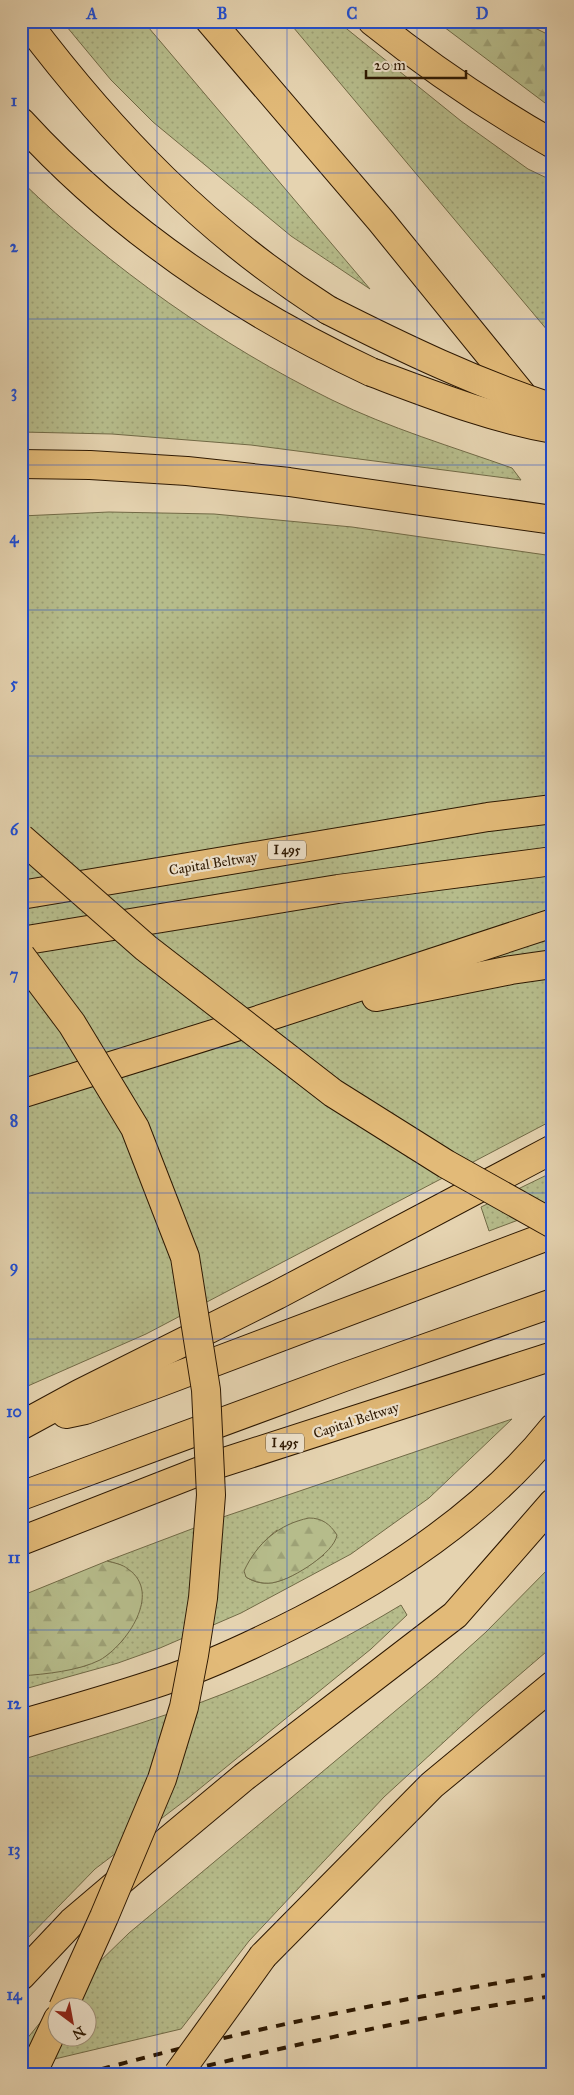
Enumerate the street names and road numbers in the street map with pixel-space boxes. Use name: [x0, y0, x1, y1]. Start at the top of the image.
road number: I 495: [268, 840, 306, 860]
street label: Capital Beltway: [168, 848, 259, 879]
street label: Capital Beltway: [311, 1398, 402, 1442]
road number: I 495: [266, 1434, 304, 1452]

